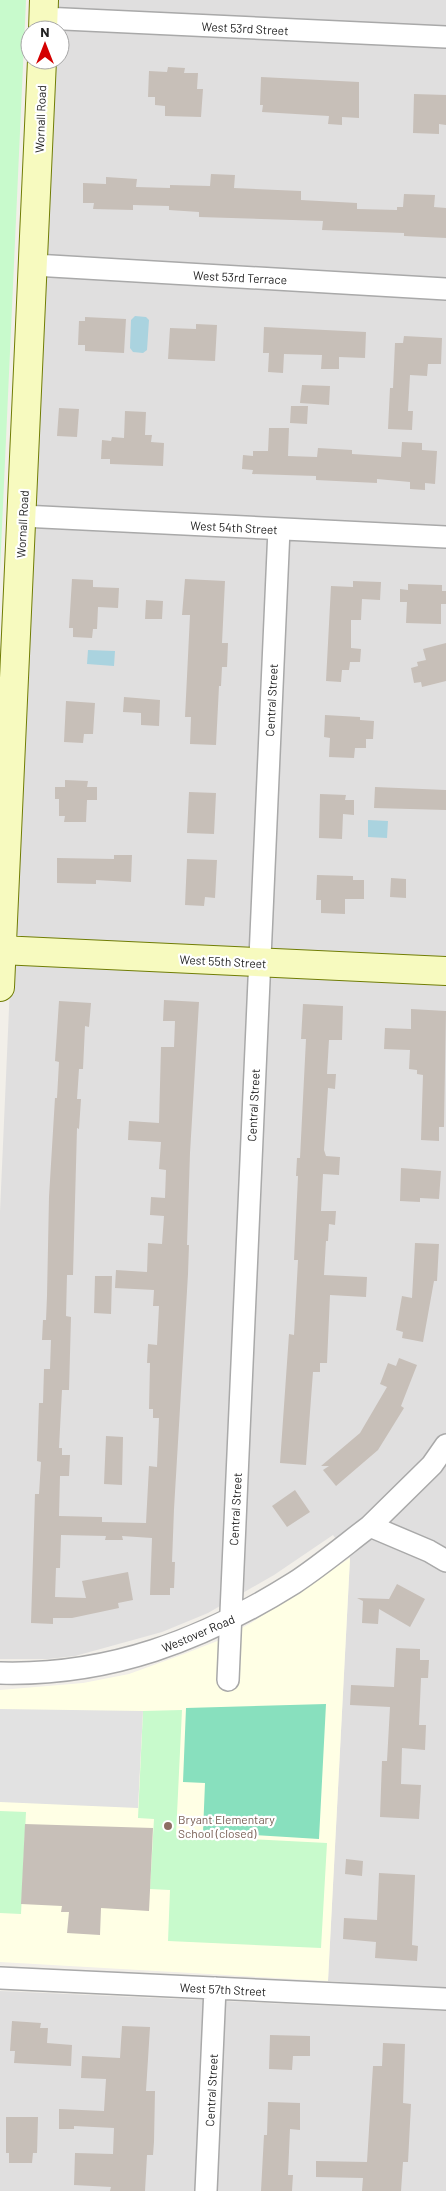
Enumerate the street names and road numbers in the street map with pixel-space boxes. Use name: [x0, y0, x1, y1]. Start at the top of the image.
street label: West 53rd Street: [201, 19, 289, 37]
street label: Wornall Road: [32, 85, 48, 153]
street label: West 53rd Terrace: [193, 268, 287, 286]
street label: Wornall Road: [13, 490, 31, 558]
street label: West 54th Street: [190, 518, 278, 536]
street label: Central Street: [262, 663, 280, 737]
street label: West 55th Street: [179, 952, 267, 970]
street label: Central Street: [244, 1068, 262, 1142]
street label: Central Street: [226, 1472, 244, 1546]
street label: Westover Road: [160, 1611, 236, 1655]
street label: West 57th Street: [179, 1980, 267, 1998]
street label: Central Street: [202, 2053, 220, 2127]

